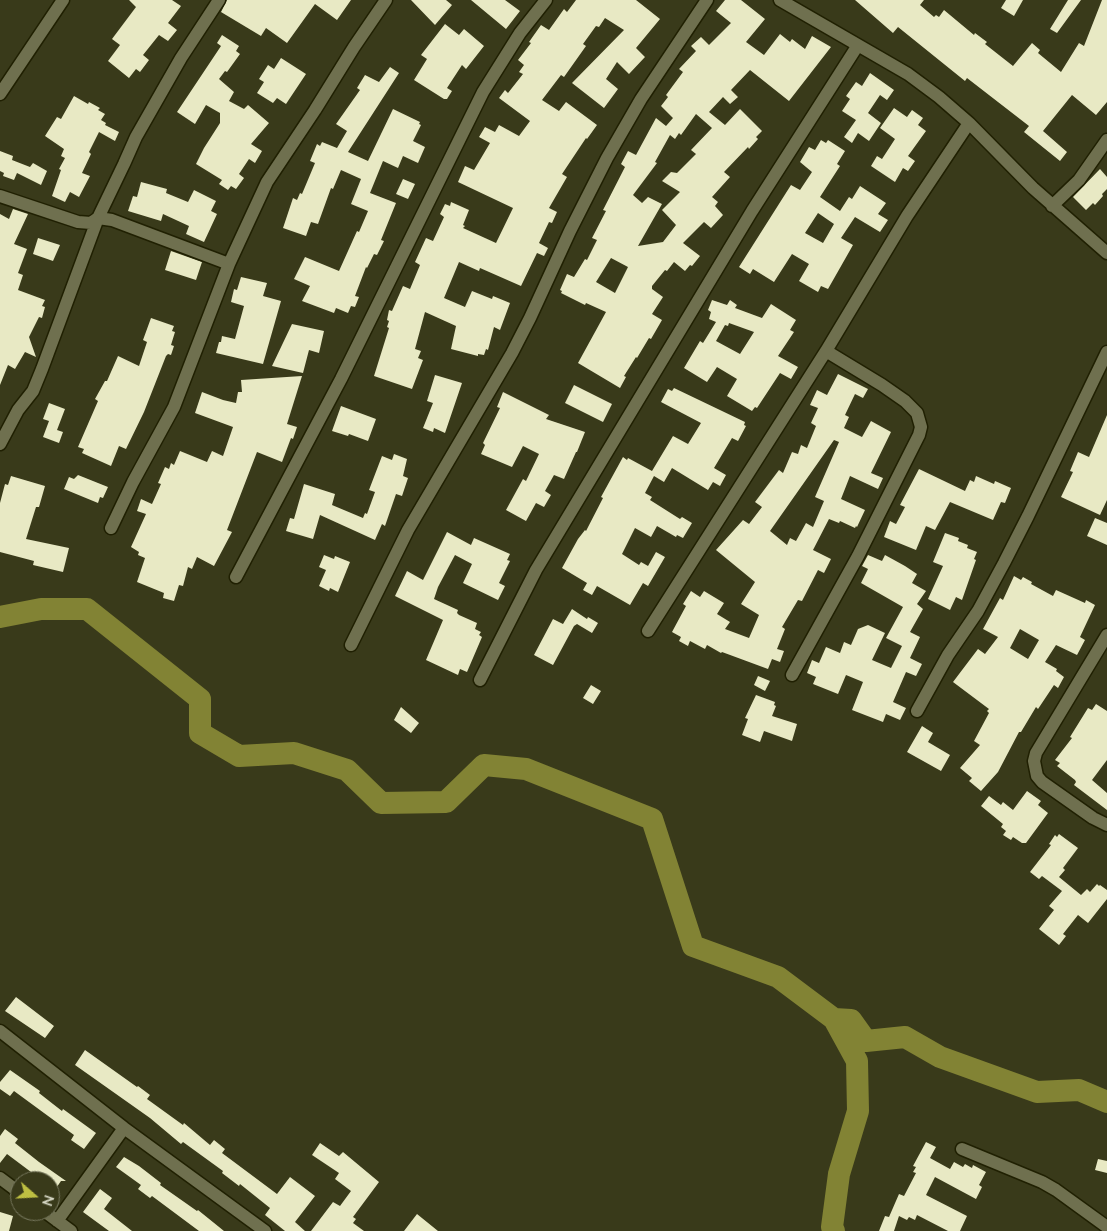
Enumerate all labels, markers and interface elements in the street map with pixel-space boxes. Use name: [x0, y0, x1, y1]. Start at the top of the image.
north arrow: [10, 1171, 60, 1221]
text: N: [38, 1193, 58, 1208]

